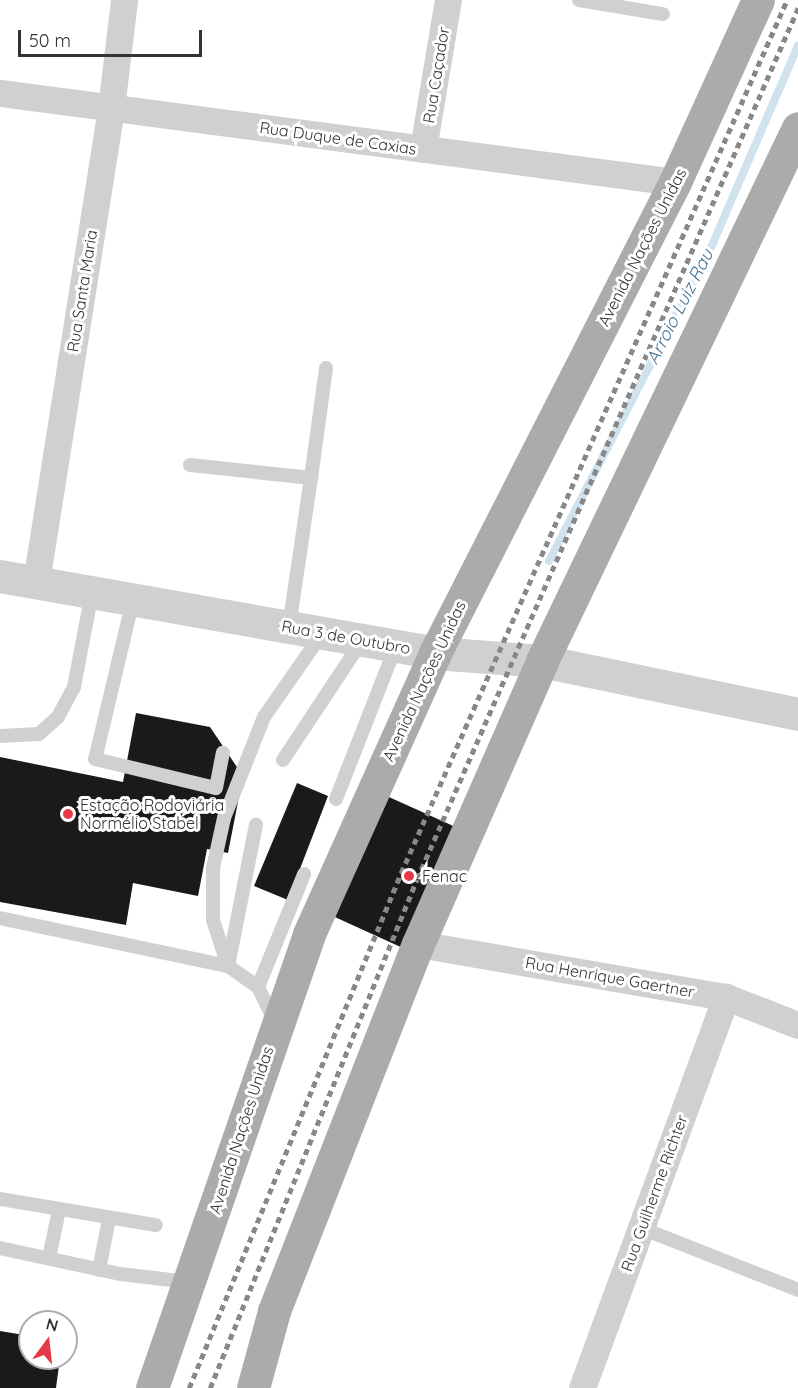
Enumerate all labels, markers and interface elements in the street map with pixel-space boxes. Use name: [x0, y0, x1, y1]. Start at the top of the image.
scale bar: [21, 18, 206, 56]
street label: Rua Caçador: [419, 25, 453, 125]
text: 50 m: [29, 29, 71, 52]
street label: Rua Duque de Caxias: [258, 117, 418, 159]
street label: Avenida Nações Unidas: [594, 165, 690, 329]
street label: Rua Santa Maria: [63, 229, 101, 353]
water label: Arroio Luiz Rau: [642, 246, 718, 368]
street label: Avenida Nações Unidas: [378, 598, 470, 764]
street label: Rua 3 de Outubro: [280, 616, 412, 658]
place label: Estação Rodoviária Normélio Stabel: [80, 795, 224, 833]
marker: Estação Rodoviária Normélio Stabel: [61, 807, 75, 821]
place label: Fenac: [422, 866, 467, 886]
marker: Fenac: [400, 867, 418, 885]
street label: Rua Henrique Gaertner: [524, 953, 696, 1001]
street label: Avenida Nações Unidas: [205, 1044, 277, 1216]
street label: Rua Guilherme Richter: [617, 1112, 691, 1274]
north arrow: [18, 1310, 78, 1370]
text: N: [44, 1313, 60, 1336]

